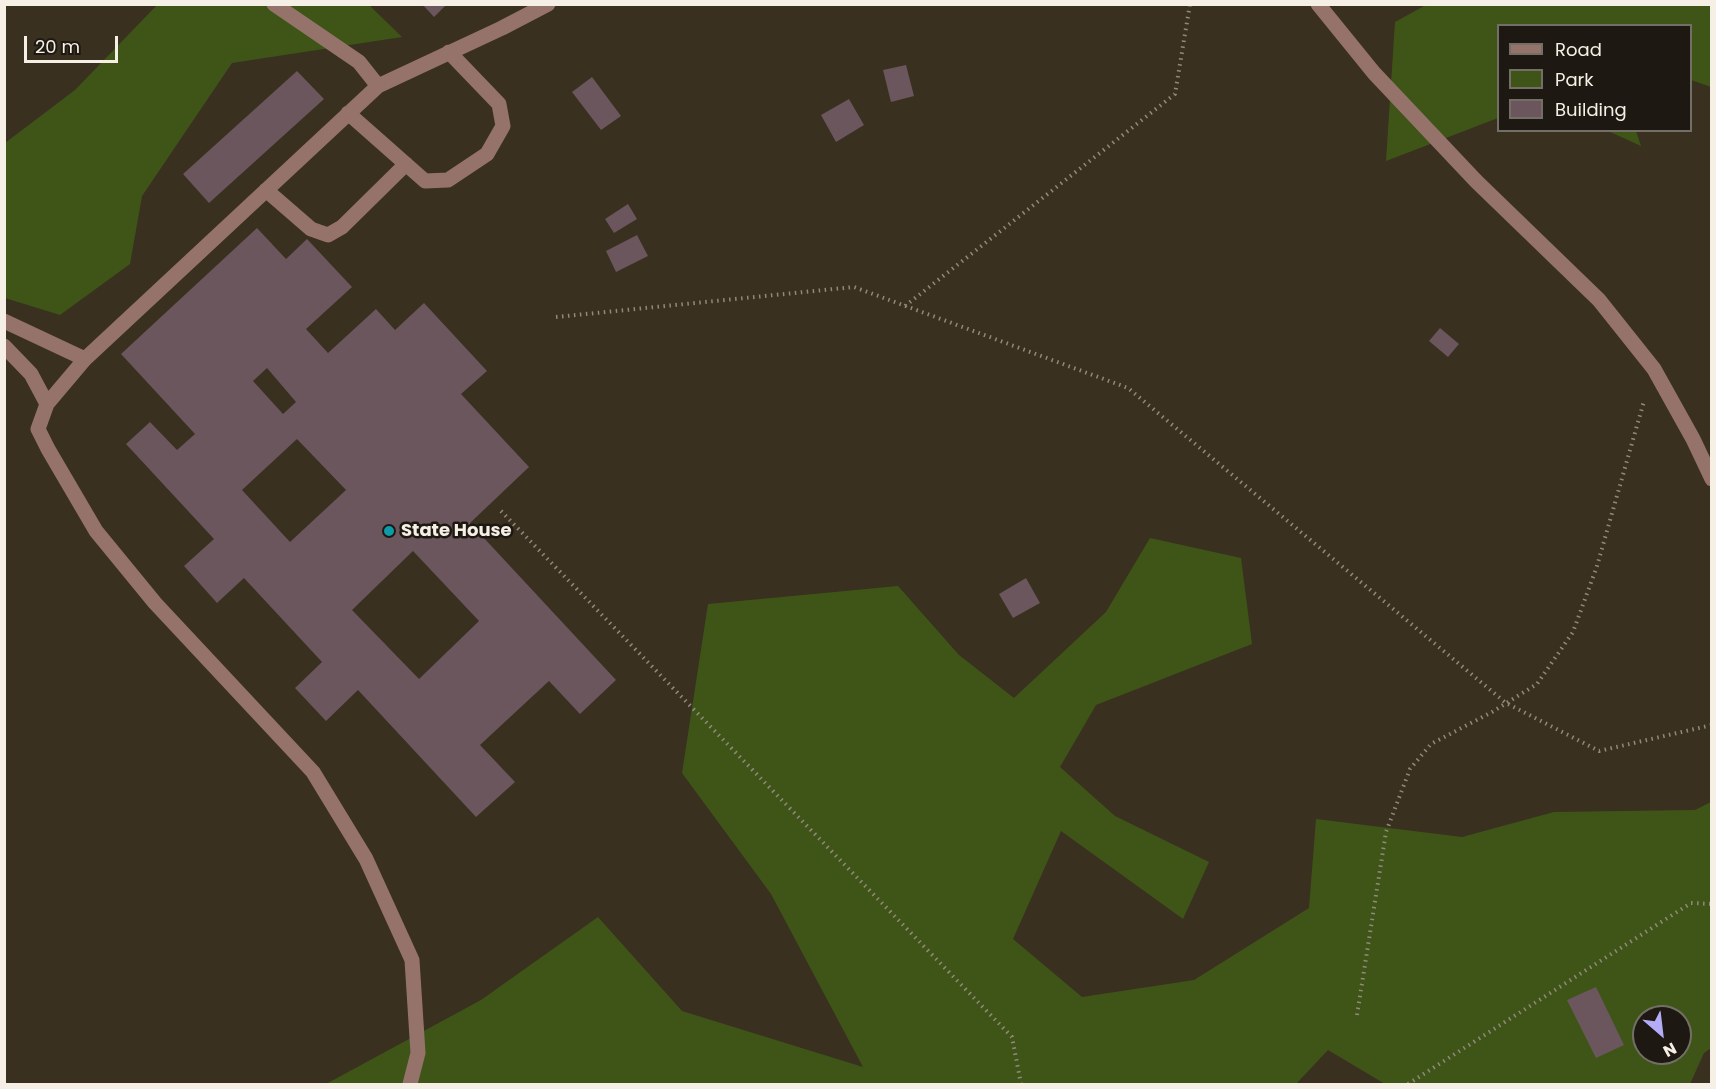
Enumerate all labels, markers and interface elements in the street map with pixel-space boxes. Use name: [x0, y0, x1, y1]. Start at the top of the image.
scale bar: [27, 24, 122, 62]
legend: [1497, 24, 1692, 132]
text: 20 m: [35, 34, 80, 59]
text: Road: [1555, 37, 1602, 62]
text: Park: [1555, 67, 1594, 92]
text: Building: [1555, 97, 1627, 122]
place label: State House: [401, 520, 512, 542]
marker: State House: [382, 524, 396, 538]
north arrow: [1632, 1005, 1692, 1065]
text: N: [1659, 1037, 1680, 1063]

